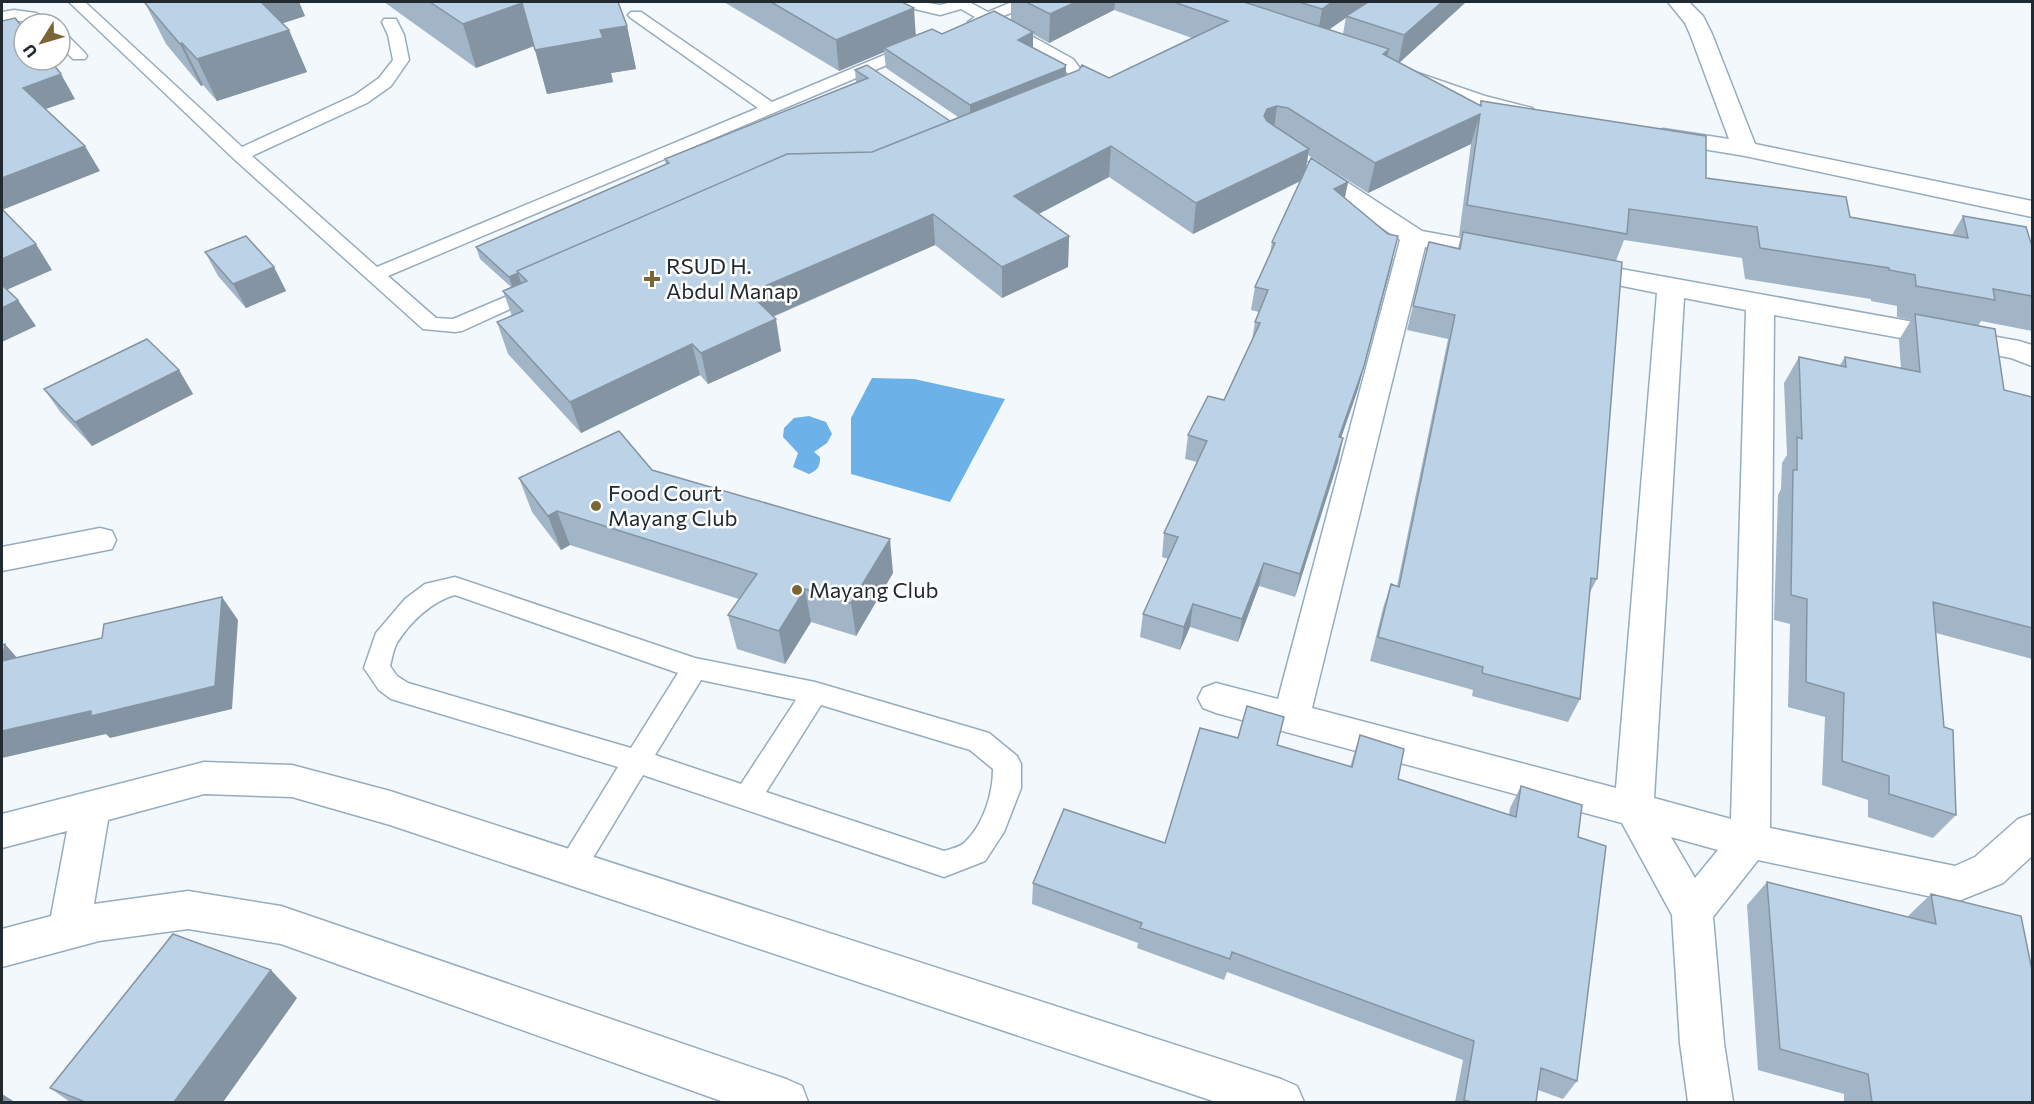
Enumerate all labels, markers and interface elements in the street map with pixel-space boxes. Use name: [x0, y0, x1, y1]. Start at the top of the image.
north arrow: [12, 12, 72, 72]
text: U: [19, 41, 41, 62]
place label: RSUD H. Abdul Manap: [666, 252, 798, 304]
marker: RSUD H. Abdul Manap: [643, 270, 661, 288]
place label: Food Court Mayang Club: [608, 479, 737, 531]
marker: Food Court Mayang Club: [589, 499, 603, 513]
place label: Mayang Club: [809, 576, 938, 603]
marker: Mayang Club: [790, 583, 804, 597]

